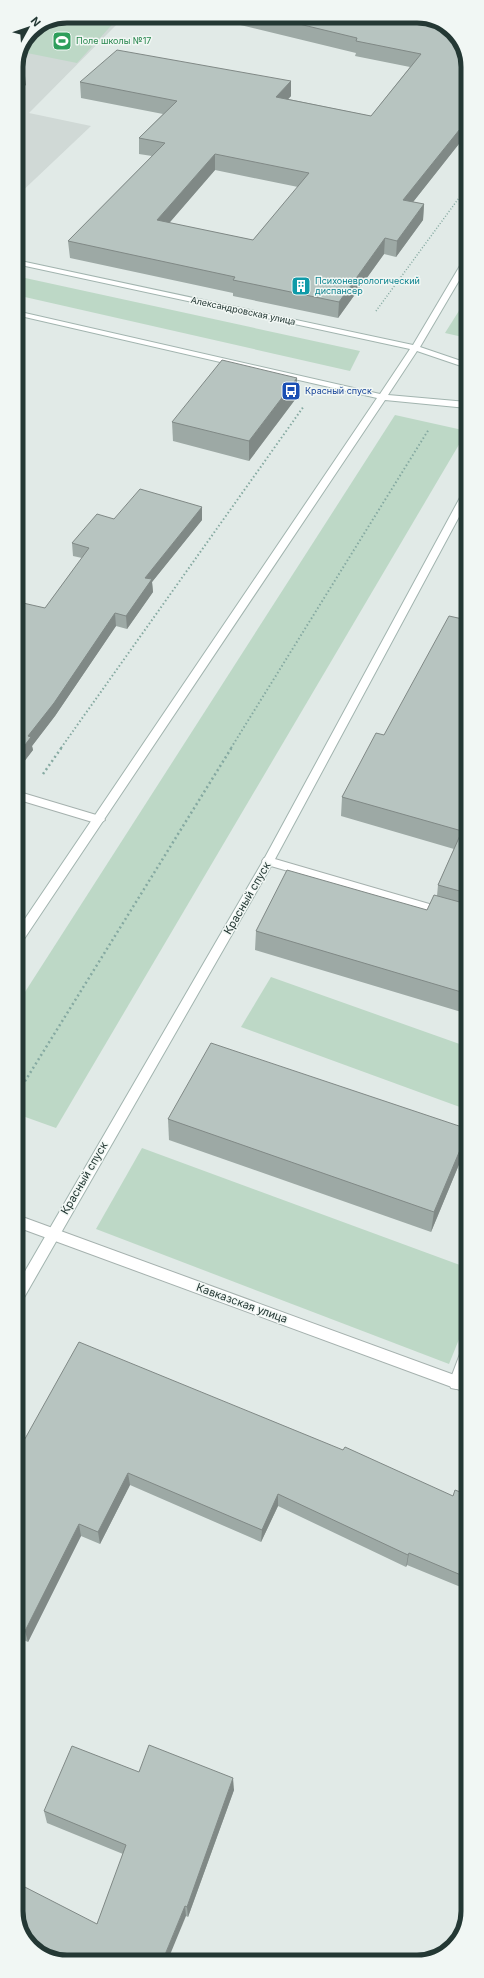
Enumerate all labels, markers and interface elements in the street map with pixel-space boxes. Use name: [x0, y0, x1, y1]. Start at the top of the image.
north arrow: [8, 8, 48, 48]
text: N: [28, 14, 44, 29]
sports icon: Поле школы №17: [51, 30, 73, 52]
place label: Поле школы №17: [76, 35, 151, 46]
building icon: Психоневрологический диспансер: [290, 275, 312, 297]
place label: Психоневрологический диспансер: [315, 275, 420, 296]
street label: Александровская улица: [190, 294, 296, 327]
bus stop icon: Красный спуск: [280, 380, 302, 402]
place label: Красный спуск: [305, 385, 372, 396]
street label: Красный спуск: [221, 859, 274, 937]
street label: Красный спуск: [58, 1139, 111, 1217]
street label: Кавказская улица: [194, 1280, 290, 1326]

